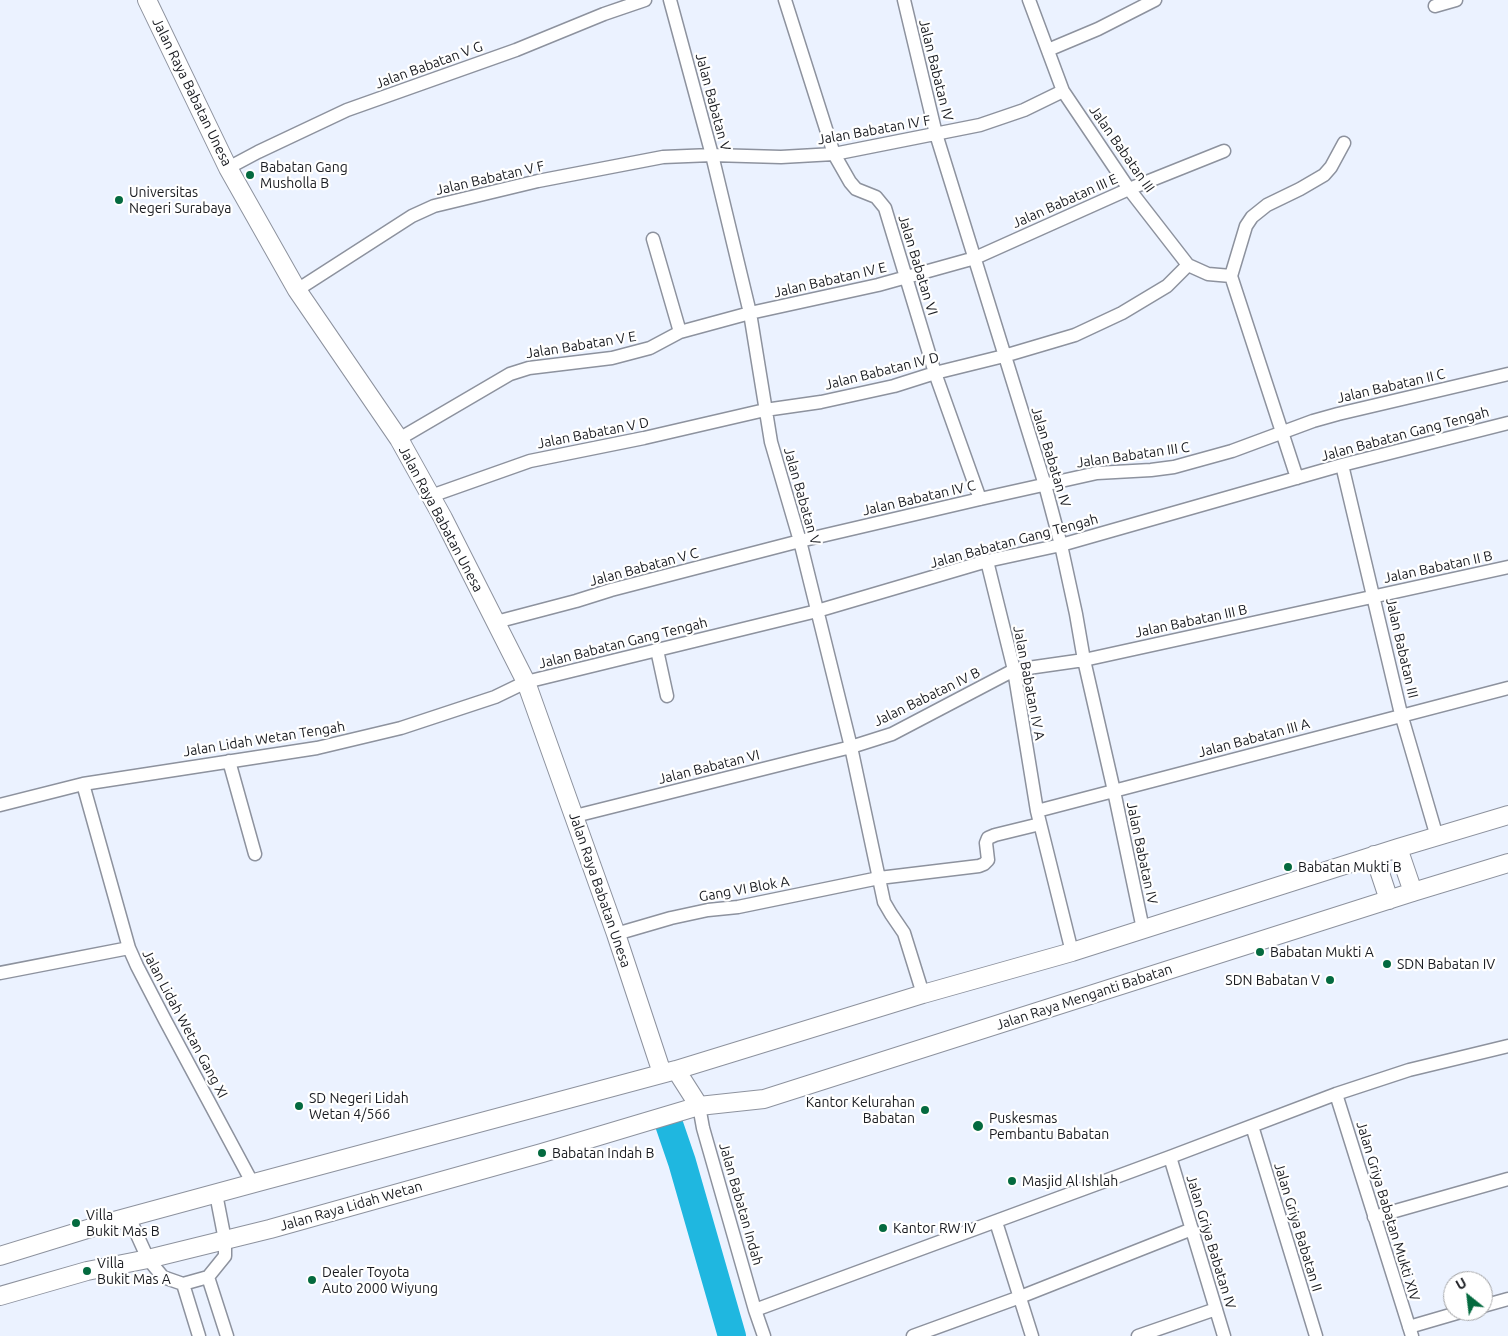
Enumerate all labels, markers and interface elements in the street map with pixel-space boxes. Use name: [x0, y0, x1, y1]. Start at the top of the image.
street label: Jalan Raya Babatan Unesa: [149, 15, 235, 169]
street label: Jalan Babatan IV: [915, 18, 957, 122]
street label: Jalan Babatan V G: [373, 38, 485, 92]
street label: Jalan Babatan V: [692, 51, 734, 153]
street label: Jalan Babatan III: [1086, 102, 1158, 196]
street label: Jalan Babatan IV F: [816, 112, 932, 148]
street label: Jalan Babatan V F: [434, 157, 546, 199]
place label: Babatan Gang Musholla B: [260, 159, 348, 192]
marker: Babatan Gang Musholla B: [244, 169, 256, 181]
street label: Jalan Babatan III E: [1010, 170, 1120, 232]
place label: Universitas Negeri Surabaya: [129, 184, 232, 216]
marker: Universitas Negeri Surabaya: [113, 194, 125, 206]
street label: Jalan Babatan VI: [895, 213, 941, 317]
street label: Jalan Babatan IV E: [772, 259, 888, 301]
street label: Jalan Babatan V E: [525, 328, 637, 362]
street label: Jalan Babatan IV D: [823, 349, 941, 393]
street label: Jalan Babatan II C: [1335, 365, 1447, 407]
street label: Jalan Babatan Gang Tengah: [1319, 403, 1491, 465]
street label: Jalan Babatan IV: [1028, 405, 1074, 509]
street label: Jalan Babatan V D: [536, 414, 650, 452]
street label: Jalan Babatan III C: [1075, 439, 1191, 471]
street label: Jalan Raya Babatan Unesa: [395, 443, 487, 595]
street label: Jalan Babatan V: [780, 445, 824, 547]
street label: Jalan Babatan IV C: [861, 477, 977, 519]
street label: Jalan Babatan Gang Tengah: [928, 510, 1100, 572]
street label: Jalan Babatan V C: [588, 544, 700, 590]
street label: Jalan Babatan II B: [1382, 547, 1494, 587]
street label: Jalan Babatan III: [1382, 596, 1422, 700]
street label: Jalan Babatan III B: [1133, 601, 1249, 641]
street label: Jalan Babatan Gang Tengah: [537, 614, 709, 672]
street label: Jalan Babatan IV A: [1010, 624, 1048, 742]
street label: Jalan Babatan IV B: [871, 664, 983, 730]
street label: Jalan Babatan III A: [1196, 715, 1312, 761]
street label: Jalan Lidah Wetan Tengah: [182, 718, 346, 760]
street label: Jalan Babatan VI: [657, 746, 761, 788]
street label: Jalan Babatan IV: [1123, 800, 1161, 906]
street label: Jalan Raya Babatan Unesa: [566, 810, 634, 970]
place label: Babatan Mukti B: [1298, 859, 1402, 875]
marker: Babatan Mukti B: [1282, 861, 1294, 873]
street label: Gang VI Blok A: [697, 873, 791, 905]
place label: Babatan Mukti A: [1270, 944, 1374, 960]
marker: Babatan Mukti A: [1254, 946, 1266, 958]
street label: Jalan Lidah Wetan Gang XI: [139, 947, 231, 1101]
place label: SDN Babatan IV: [1397, 956, 1495, 972]
marker: SDN Babatan IV: [1381, 958, 1393, 970]
street label: Jalan Raya Menganti Babatan: [994, 960, 1174, 1034]
place label: SDN Babatan V: [1225, 972, 1320, 988]
marker: SDN Babatan V: [1324, 974, 1336, 986]
place label: SD Negeri Lidah Wetan 4/566: [309, 1090, 409, 1122]
place label: Kantor Kelurahan Babatan: [806, 1094, 915, 1126]
marker: SD Negeri Lidah Wetan 4/566: [293, 1100, 305, 1112]
marker: Kantor Kelurahan Babatan: [919, 1104, 931, 1116]
place label: Puskesmas Pembantu Babatan: [989, 1110, 1109, 1142]
marker: Puskesmas Pembantu Babatan: [971, 1119, 985, 1133]
street label: Jalan Griya Babatan Mukti XIV: [1353, 1119, 1423, 1303]
street label: Jalan Babatan Indah: [715, 1141, 767, 1267]
place label: Babatan Indah B: [552, 1145, 654, 1161]
marker: Babatan Indah B: [536, 1147, 548, 1159]
street label: Jalan Griya Babatan II: [1270, 1161, 1326, 1293]
place label: Masjid Al Ishlah: [1022, 1173, 1118, 1189]
street label: Jalan Griya Babatan IV: [1183, 1173, 1239, 1311]
marker: Masjid Al Ishlah: [1006, 1175, 1018, 1187]
street label: Jalan Raya Lidah Wetan: [278, 1178, 424, 1234]
place label: Villa Bukit Mas B: [86, 1207, 160, 1240]
marker: Villa Bukit Mas B: [70, 1217, 82, 1229]
place label: Kantor RW IV: [893, 1220, 976, 1236]
marker: Kantor RW IV: [877, 1222, 889, 1234]
place label: Villa Bukit Mas A: [97, 1255, 171, 1288]
place label: Dealer Toyota Auto 2000 Wiyung: [322, 1264, 438, 1296]
marker: Villa Bukit Mas A: [81, 1265, 93, 1277]
north arrow: [1443, 1271, 1493, 1321]
marker: Dealer Toyota Auto 2000 Wiyung: [306, 1274, 318, 1286]
text: U: [1453, 1274, 1469, 1293]

